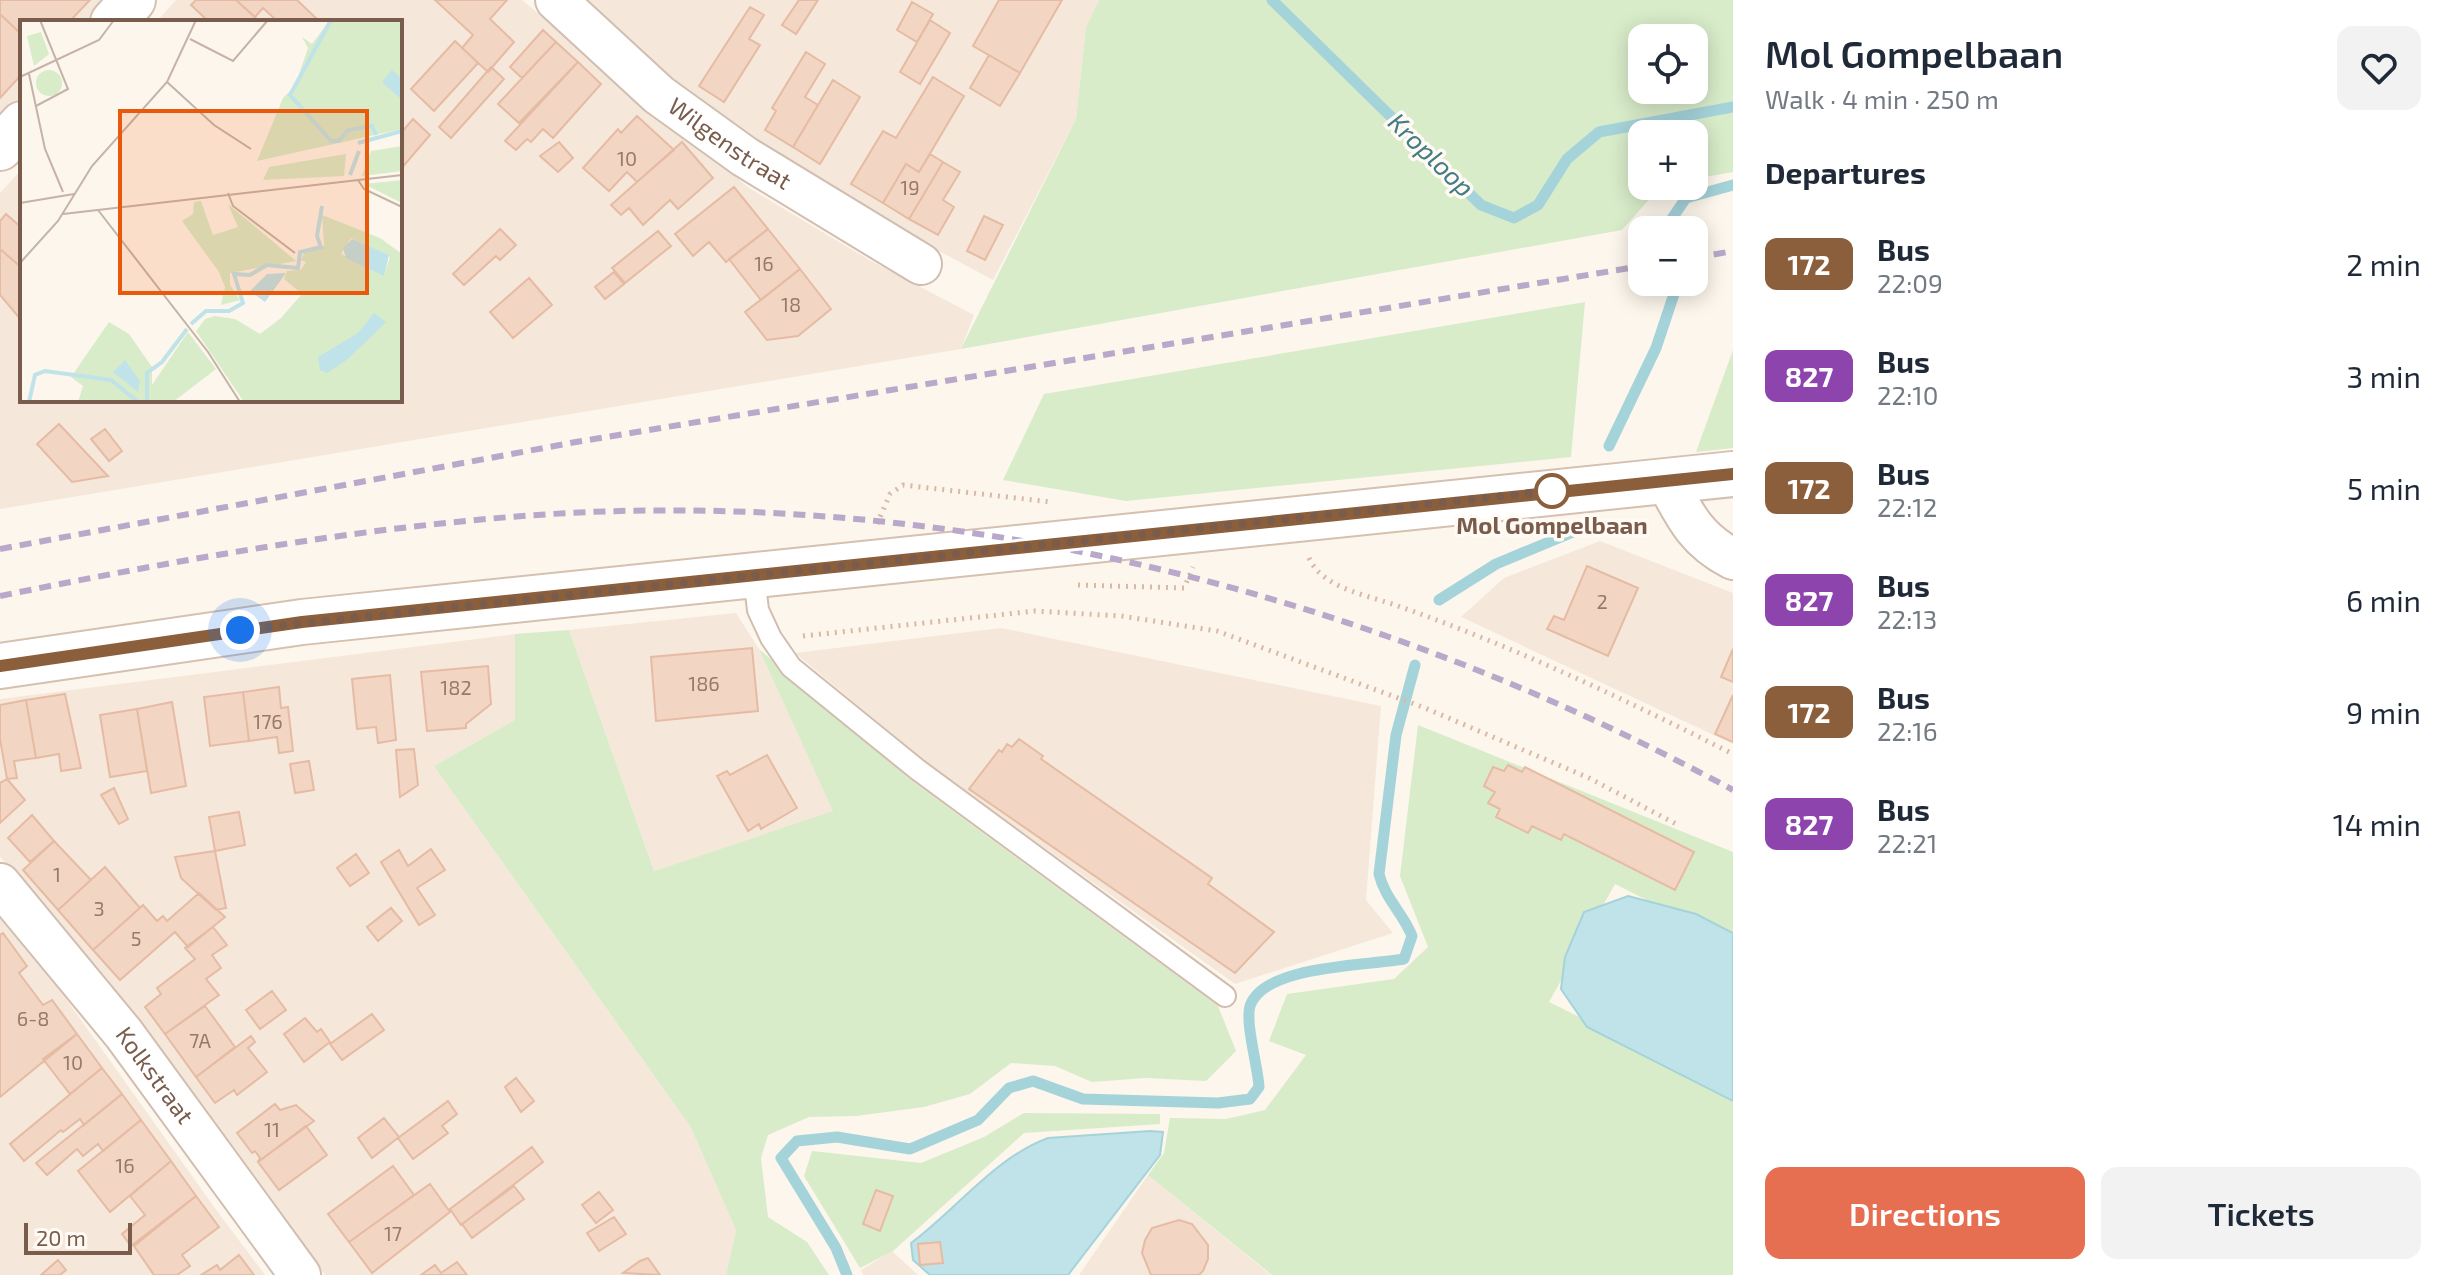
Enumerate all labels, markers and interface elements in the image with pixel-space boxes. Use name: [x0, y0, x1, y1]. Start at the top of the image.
inset map: [20, 20, 402, 402]
map controls: [1628, 24, 1708, 296]
button: locate: [1628, 24, 1708, 104]
button: heart: [2337, 26, 2421, 110]
text: Mol Gompelbaan: [1765, 30, 2063, 76]
text: Walk · 4 min · 250 m: [1765, 83, 1999, 114]
street label: Wilgenstraat: [663, 91, 797, 195]
water label: Kroploop: [1383, 106, 1481, 202]
button: +: [1628, 120, 1708, 200]
house number: 10: [617, 146, 637, 170]
text: Departures: [1765, 154, 1926, 190]
house number: 19: [900, 175, 920, 199]
button: −: [1628, 216, 1708, 296]
text: Bus: [1877, 231, 1930, 267]
text: 2 min: [2346, 246, 2421, 282]
text: 172: [1787, 247, 1831, 281]
house number: 16: [754, 251, 774, 275]
text: 22:09: [1877, 267, 1943, 298]
house number: 18: [781, 292, 801, 316]
text: Bus: [1877, 343, 1930, 379]
text: 3 min: [2346, 358, 2421, 394]
text: 827: [1785, 359, 1833, 393]
text: 22:10: [1877, 379, 1938, 410]
text: Bus: [1877, 455, 1930, 491]
text: 5 min: [2347, 470, 2421, 506]
text: 172: [1787, 471, 1831, 505]
marker: Mol Gompelbaan: [1535, 474, 1569, 508]
text: 22:12: [1877, 491, 1937, 522]
place label: Mol Gompelbaan: [1456, 510, 1648, 539]
text: Bus: [1877, 567, 1930, 603]
text: 6 min: [2346, 582, 2421, 618]
text: 827: [1785, 583, 1833, 617]
house number: 2: [1596, 589, 1608, 613]
text: 22:13: [1877, 603, 1937, 634]
your location: [220, 610, 260, 650]
house number: 186: [688, 671, 720, 695]
house number: 182: [440, 675, 472, 699]
text: Bus: [1877, 679, 1930, 715]
text: 9 min: [2346, 694, 2421, 730]
text: 172: [1787, 695, 1831, 729]
house number: 176: [253, 709, 283, 733]
text: 22:16: [1877, 715, 1938, 746]
text: Bus: [1877, 791, 1930, 827]
text: 14 min: [2333, 806, 2421, 842]
text: 827: [1785, 807, 1833, 841]
text: 22:21: [1877, 827, 1937, 858]
house number: 1: [53, 862, 61, 886]
house number: 3: [93, 896, 105, 920]
house number: 5: [131, 926, 141, 950]
house number: 6-8: [17, 1006, 49, 1030]
street label: Kolkstraat: [110, 1020, 201, 1129]
house number: 7A: [189, 1028, 212, 1052]
house number: 10: [63, 1050, 83, 1074]
house number: 11: [264, 1117, 280, 1141]
house number: 16: [115, 1153, 135, 1177]
button: Directions: [1765, 1167, 2085, 1259]
button: Tickets: [2101, 1167, 2421, 1259]
scale bar: [24, 1219, 132, 1255]
house number: 17: [384, 1221, 402, 1245]
text: 20 m: [36, 1224, 86, 1250]

